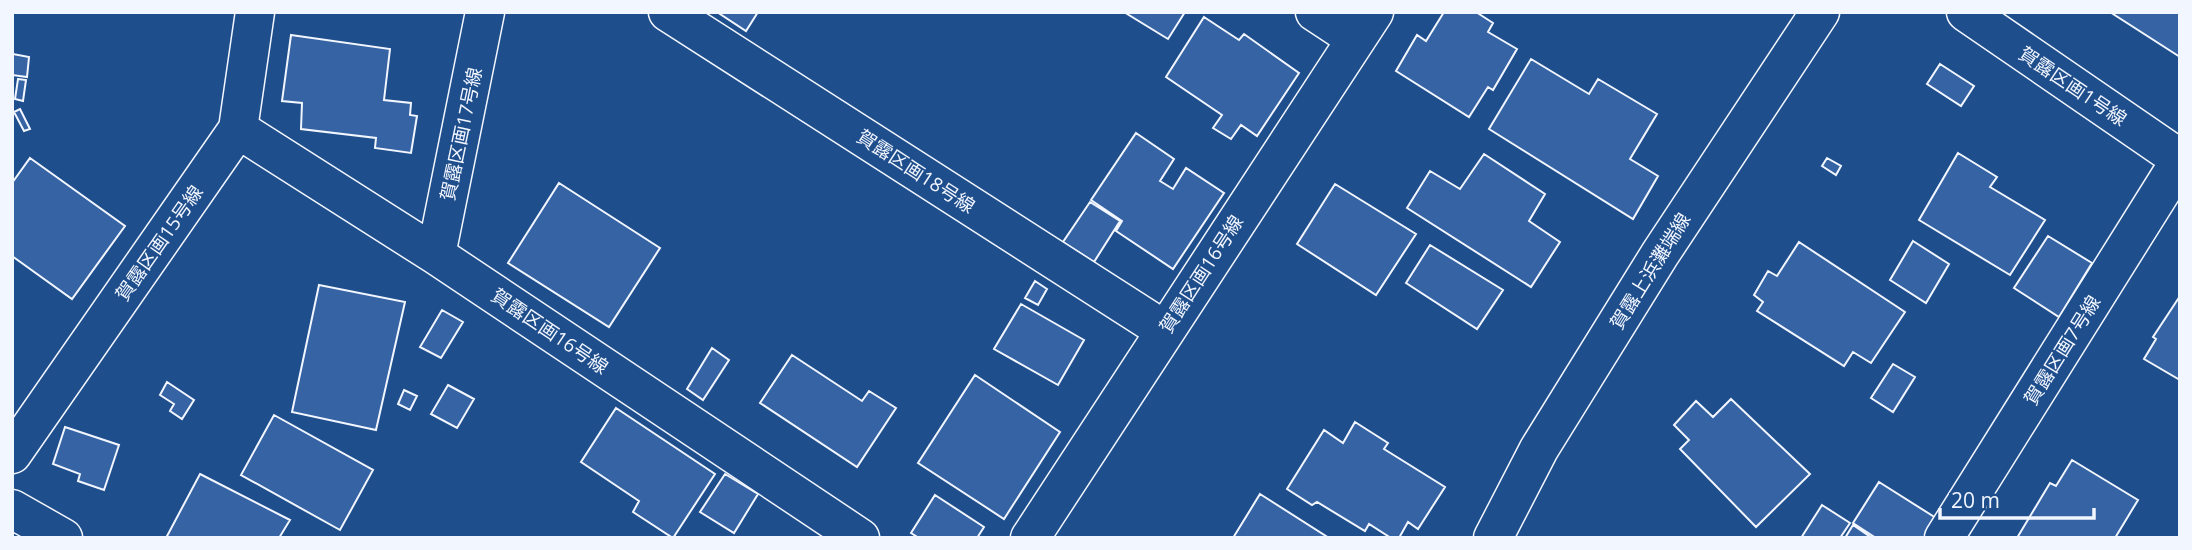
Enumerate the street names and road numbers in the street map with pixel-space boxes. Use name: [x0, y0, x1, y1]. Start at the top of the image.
street label: 賀露区画1号線: [2014, 40, 2132, 132]
street label: 賀露区画17号線: [434, 65, 488, 203]
street label: 賀露区画18号線: [852, 123, 980, 219]
street label: 賀露区画15号線: [109, 180, 209, 306]
street label: 賀露上浜灘端線: [1604, 208, 1696, 334]
street label: 賀露区画16号線: [1153, 210, 1249, 338]
street label: 賀露区画16号線: [486, 282, 614, 380]
street label: 賀露区画7号線: [2018, 290, 2106, 410]

